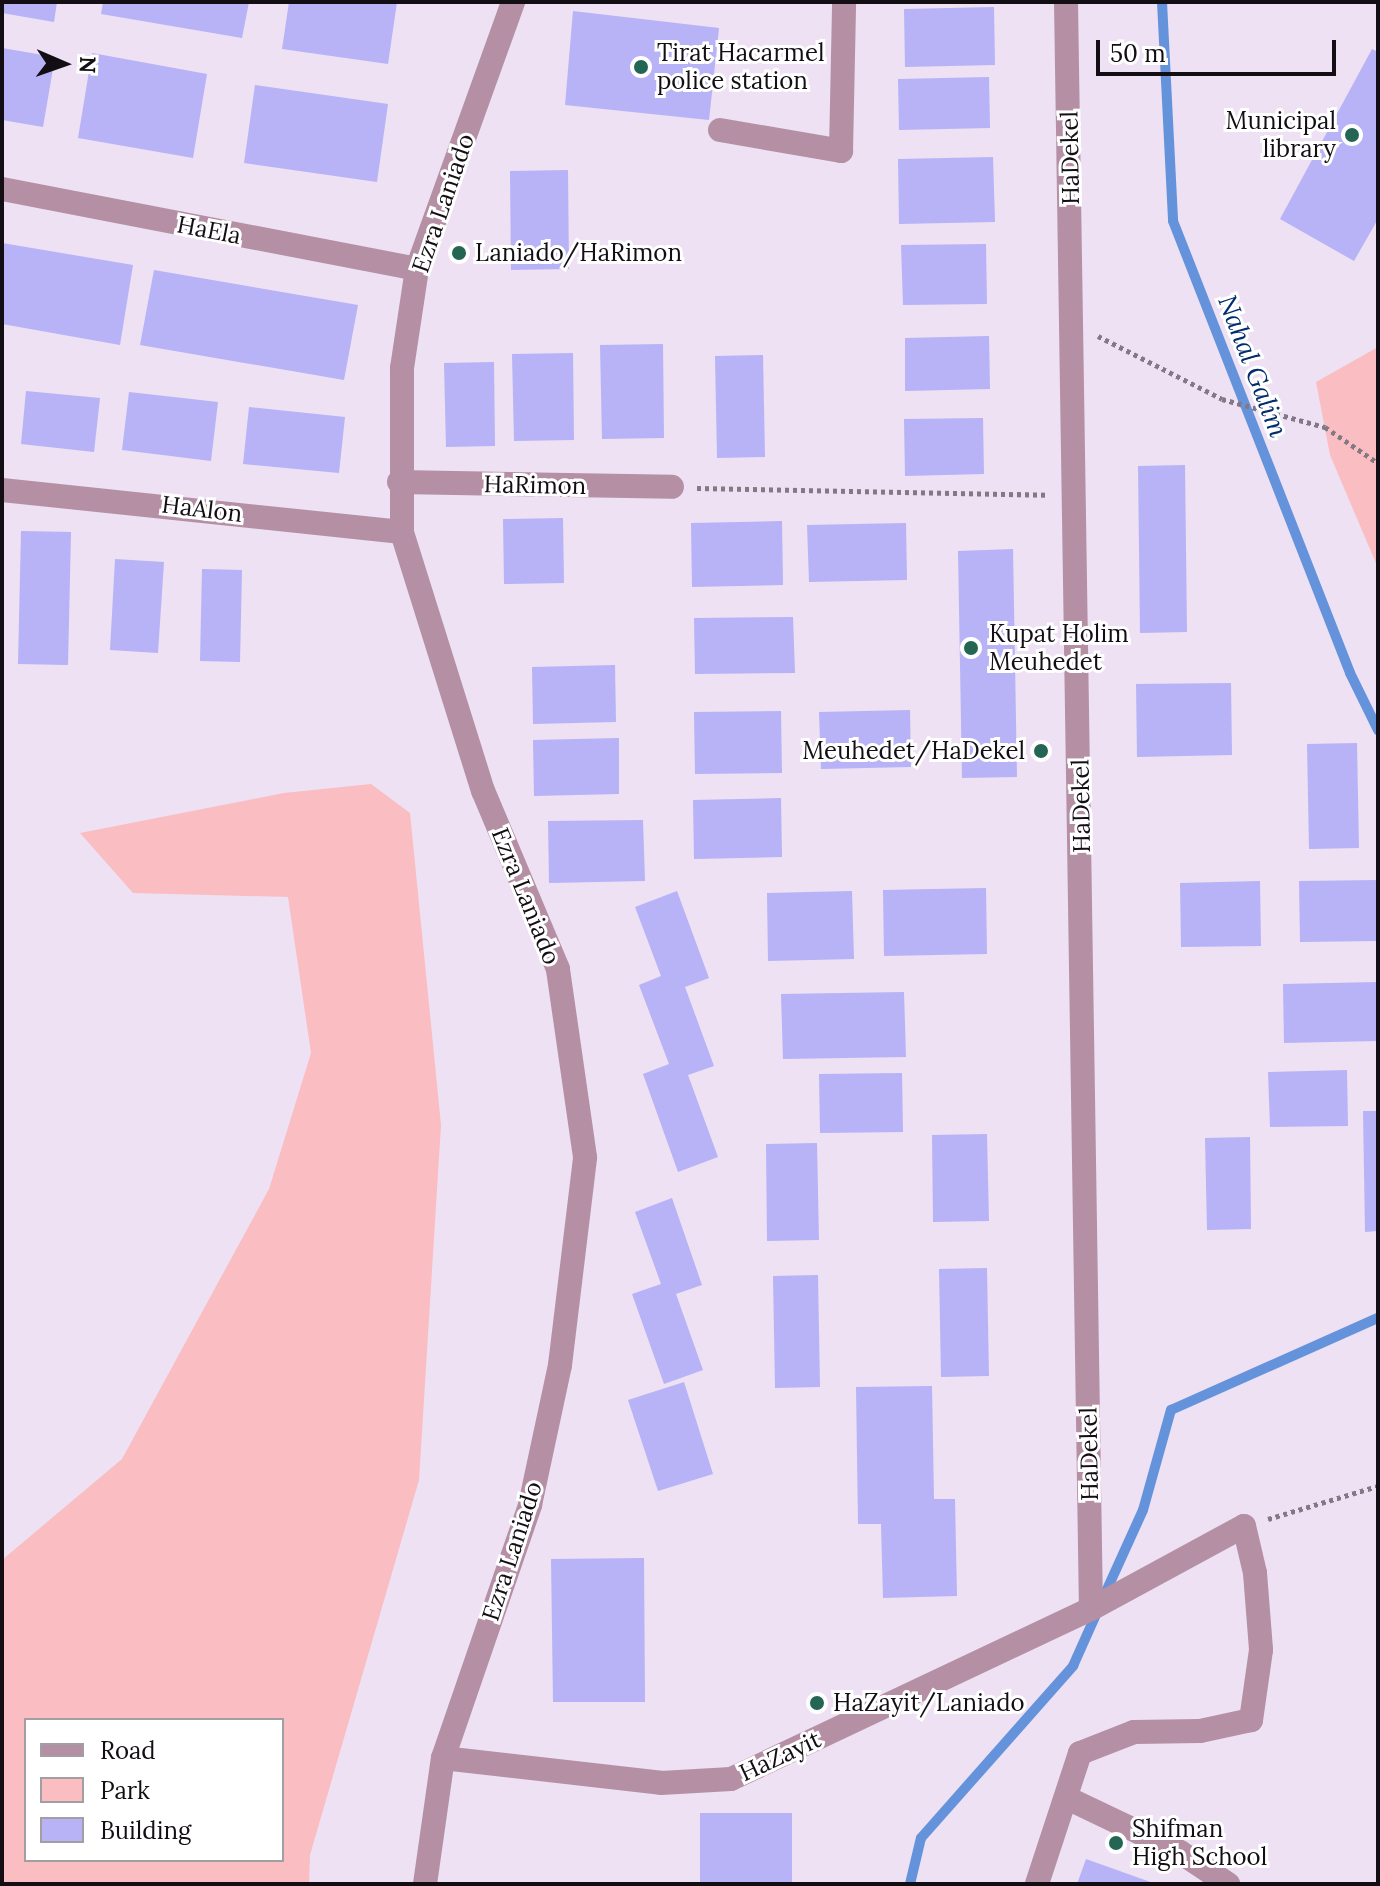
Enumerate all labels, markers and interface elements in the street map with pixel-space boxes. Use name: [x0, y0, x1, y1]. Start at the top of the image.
north arrow: [24, 24, 104, 104]
scale bar: [1100, 24, 1340, 74]
text: 50 m: [1110, 38, 1166, 69]
place label: Tirat Hacarmel police station: [657, 39, 825, 95]
text: N: [74, 56, 102, 74]
marker: Tirat Hacarmel police station: [632, 58, 650, 76]
place label: Municipal library: [1226, 107, 1336, 163]
street label: HaDekel: [1055, 111, 1085, 205]
marker: Municipal library: [1343, 126, 1361, 144]
street label: Ezra Laniado: [406, 130, 480, 276]
street label: HaEla: [175, 210, 243, 250]
place label: Laniado/HaRimon: [475, 239, 682, 267]
marker: Laniado/HaRimon: [450, 244, 468, 262]
water label: Nahal Galim: [1212, 291, 1294, 441]
street label: HaRimon: [483, 470, 587, 500]
street label: HaAlon: [160, 490, 244, 528]
place label: Kupat Holim Meuhedet: [989, 620, 1129, 676]
marker: Kupat Holim Meuhedet: [960, 637, 982, 659]
place label: Meuhedet/HaDekel: [802, 737, 1025, 765]
marker: Meuhedet/HaDekel: [1032, 742, 1050, 760]
street label: HaDekel: [1066, 759, 1096, 853]
street label: Ezra Laniado: [486, 823, 566, 969]
street label: HaDekel: [1074, 1407, 1104, 1501]
street label: Ezra Laniado: [476, 1478, 548, 1624]
place label: HaZayit/Laniado: [833, 1689, 1025, 1717]
marker: HaZayit/Laniado: [808, 1694, 826, 1712]
legend: [24, 1718, 284, 1862]
street label: HaZayit: [735, 1725, 825, 1787]
text: Road: [100, 1735, 156, 1766]
text: Park: [100, 1775, 150, 1806]
text: Building: [100, 1815, 191, 1846]
place label: Shifman High School: [1132, 1815, 1267, 1871]
marker: Shifman High School: [1107, 1834, 1125, 1852]

